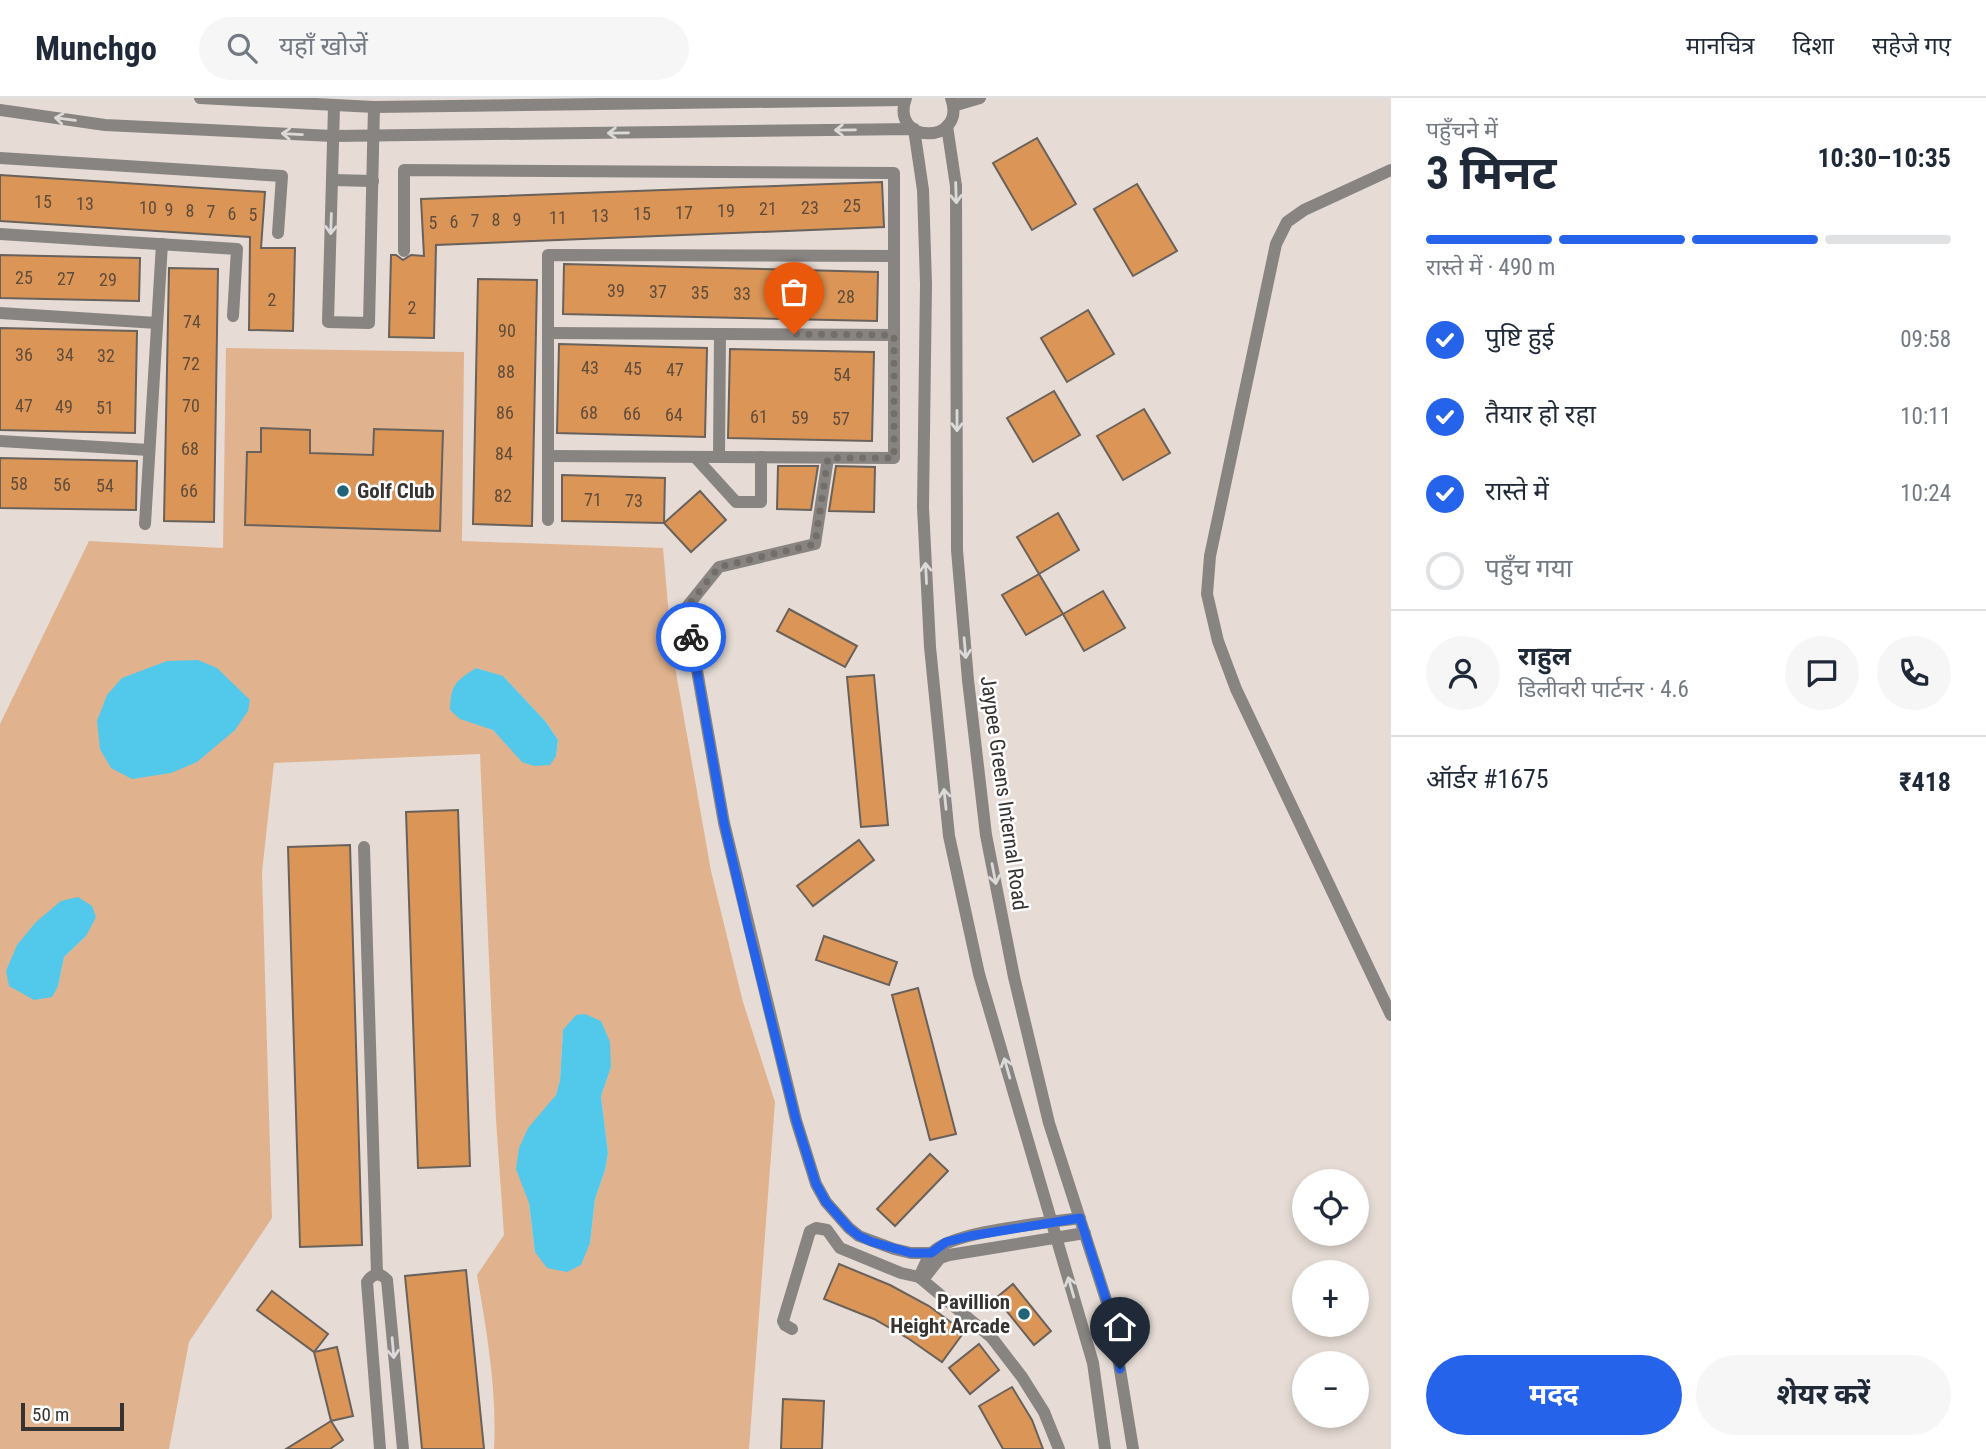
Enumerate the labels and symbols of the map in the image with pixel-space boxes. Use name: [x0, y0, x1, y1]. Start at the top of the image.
one-way arrow: [55, 113, 77, 126]
one-way arrow: [834, 123, 857, 137]
one-way arrow: [607, 126, 630, 140]
one-way arrow: [282, 127, 304, 140]
one-way arrow: [949, 182, 962, 205]
house number: 15: [34, 191, 52, 212]
house number: 13: [76, 193, 94, 214]
house number: 25: [843, 195, 861, 216]
house number: 10: [139, 197, 157, 218]
house number: 23: [801, 197, 819, 218]
house number: 21: [759, 198, 777, 219]
house number: 9: [165, 199, 173, 220]
house number: 8: [186, 200, 194, 221]
house number: 19: [717, 200, 735, 221]
house number: 7: [207, 201, 216, 222]
house number: 17: [675, 202, 693, 223]
house number: 6: [228, 203, 236, 224]
house number: 15: [633, 203, 651, 224]
house number: 5: [249, 204, 258, 225]
house number: 13: [591, 205, 609, 226]
house number: 11: [549, 207, 567, 228]
house number: 8: [492, 209, 500, 230]
house number: 9: [513, 209, 521, 230]
house number: 7: [471, 210, 480, 231]
house number: 6: [450, 211, 458, 232]
one-way arrow: [324, 212, 337, 235]
house number: 5: [429, 212, 438, 233]
pin: [764, 262, 824, 334]
house number: 25: [15, 267, 33, 288]
house number: 27: [57, 268, 75, 289]
house number: 29: [99, 269, 117, 290]
house number: 39: [607, 280, 625, 301]
house number: 37: [649, 281, 667, 302]
house number: 35: [691, 282, 709, 303]
house number: 33: [733, 283, 751, 304]
house number: 28: [837, 286, 855, 307]
house number: 2: [268, 289, 277, 310]
house number: 2: [408, 297, 417, 318]
house number: 74: [183, 311, 201, 332]
house number: 90: [498, 320, 516, 341]
house number: 36: [15, 344, 33, 365]
house number: 34: [56, 344, 74, 365]
house number: 32: [97, 345, 115, 366]
house number: 72: [182, 353, 200, 374]
house number: 43: [581, 357, 599, 378]
house number: 45: [624, 358, 642, 379]
house number: 47: [666, 359, 684, 380]
house number: 88: [497, 361, 515, 382]
house number: 54: [833, 364, 851, 385]
house number: 47: [15, 395, 33, 416]
house number: 70: [182, 395, 200, 416]
house number: 49: [55, 396, 73, 417]
house number: 51: [96, 397, 114, 418]
house number: 86: [496, 402, 514, 423]
house number: 68: [580, 402, 598, 423]
house number: 66: [623, 403, 641, 424]
house number: 64: [665, 404, 683, 425]
house number: 61: [750, 406, 768, 427]
house number: 59: [791, 407, 809, 428]
house number: 57: [832, 408, 850, 429]
one-way arrow: [950, 409, 964, 432]
house number: 68: [181, 438, 199, 459]
house number: 84: [495, 443, 513, 464]
house number: 58: [10, 473, 28, 494]
house number: 56: [53, 474, 71, 495]
house number: 54: [96, 475, 114, 496]
place label: Golf Club: [357, 479, 435, 503]
house number: 66: [180, 480, 198, 501]
marker: Golf Club: [335, 483, 351, 499]
house number: 82: [494, 485, 512, 506]
house number: 71: [584, 489, 602, 510]
house number: 73: [625, 490, 643, 511]
one-way arrow: [919, 562, 932, 584]
courier: [656, 602, 726, 672]
one-way arrow: [959, 636, 972, 659]
street label: Jaypee Greens Internal Road: [976, 674, 1032, 912]
one-way arrow: [939, 788, 952, 811]
one-way arrow: [987, 862, 1001, 885]
one-way arrow: [1000, 1058, 1013, 1080]
one-way arrow: [1063, 1276, 1076, 1298]
place label: Pavillion Height Arcade: [890, 1290, 1010, 1338]
pin: [1090, 1297, 1150, 1369]
marker: Pavillion Height Arcade: [1016, 1306, 1032, 1322]
one-way arrow: [387, 1337, 400, 1359]
scale bar: [21, 1400, 124, 1432]

